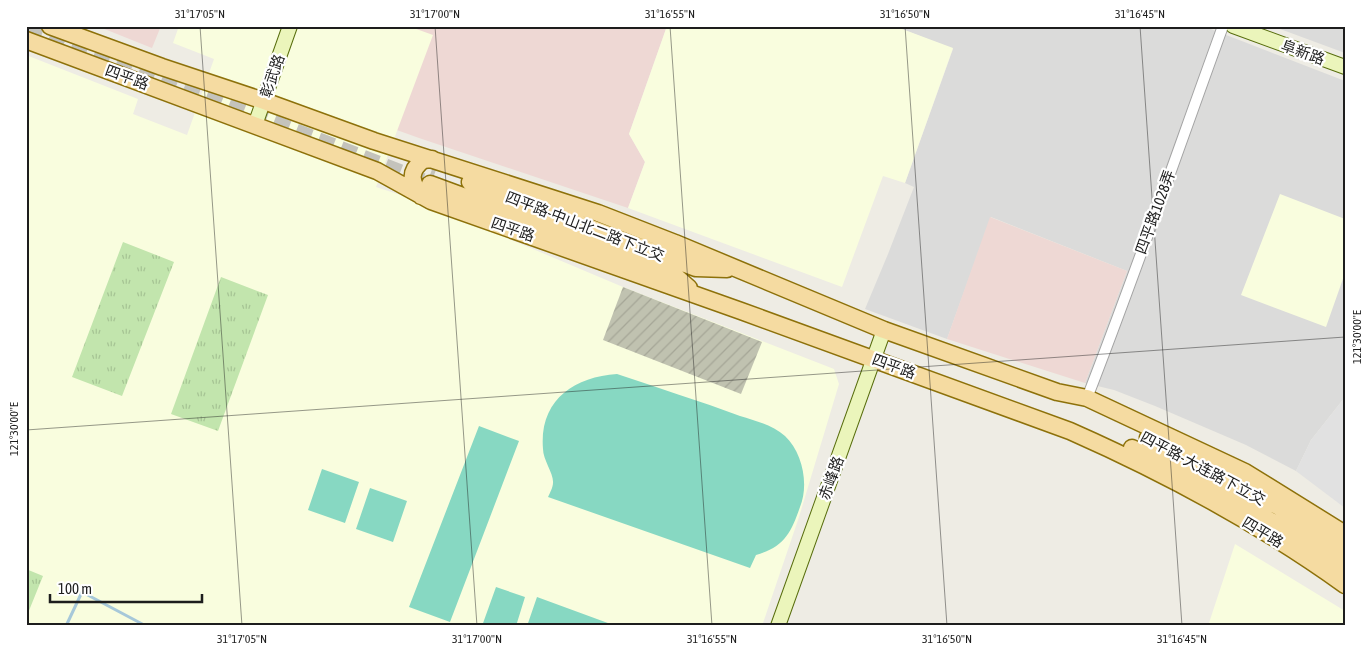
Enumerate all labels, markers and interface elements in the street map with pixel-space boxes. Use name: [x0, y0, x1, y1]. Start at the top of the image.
text: 31°17'05"N: [175, 7, 225, 21]
text: 31°17'00"N: [410, 7, 460, 21]
text: 31°16'55"N: [645, 7, 695, 21]
text: 31°16'50"N: [880, 7, 930, 21]
text: 31°16'45"N: [1115, 7, 1165, 21]
street label: 阜新路: [1279, 36, 1327, 68]
street label: 彰武路: [257, 52, 287, 100]
street label: 四平路: [103, 61, 151, 93]
street label: 四平路1028弄: [1132, 168, 1178, 256]
street label: 四平路-中山北二路下立交: [503, 187, 667, 265]
street label: 四平路: [489, 213, 537, 245]
text: 121°30'00"E: [1350, 310, 1364, 364]
street label: 四平路: [870, 350, 918, 382]
text: 121°30'00"E: [7, 402, 21, 456]
street label: 四平路-大连路下立交: [1138, 428, 1268, 508]
street label: 赤峰路: [815, 454, 847, 502]
street label: 四平路: [1239, 513, 1287, 551]
scale bar: [50, 572, 202, 604]
text: 100 m: [58, 580, 92, 597]
text: 31°17'05"N: [217, 632, 267, 646]
text: 31°17'00"N: [452, 632, 502, 646]
text: 31°16'55"N: [687, 632, 737, 646]
text: 31°16'50"N: [922, 632, 972, 646]
text: 31°16'45"N: [1157, 632, 1207, 646]

